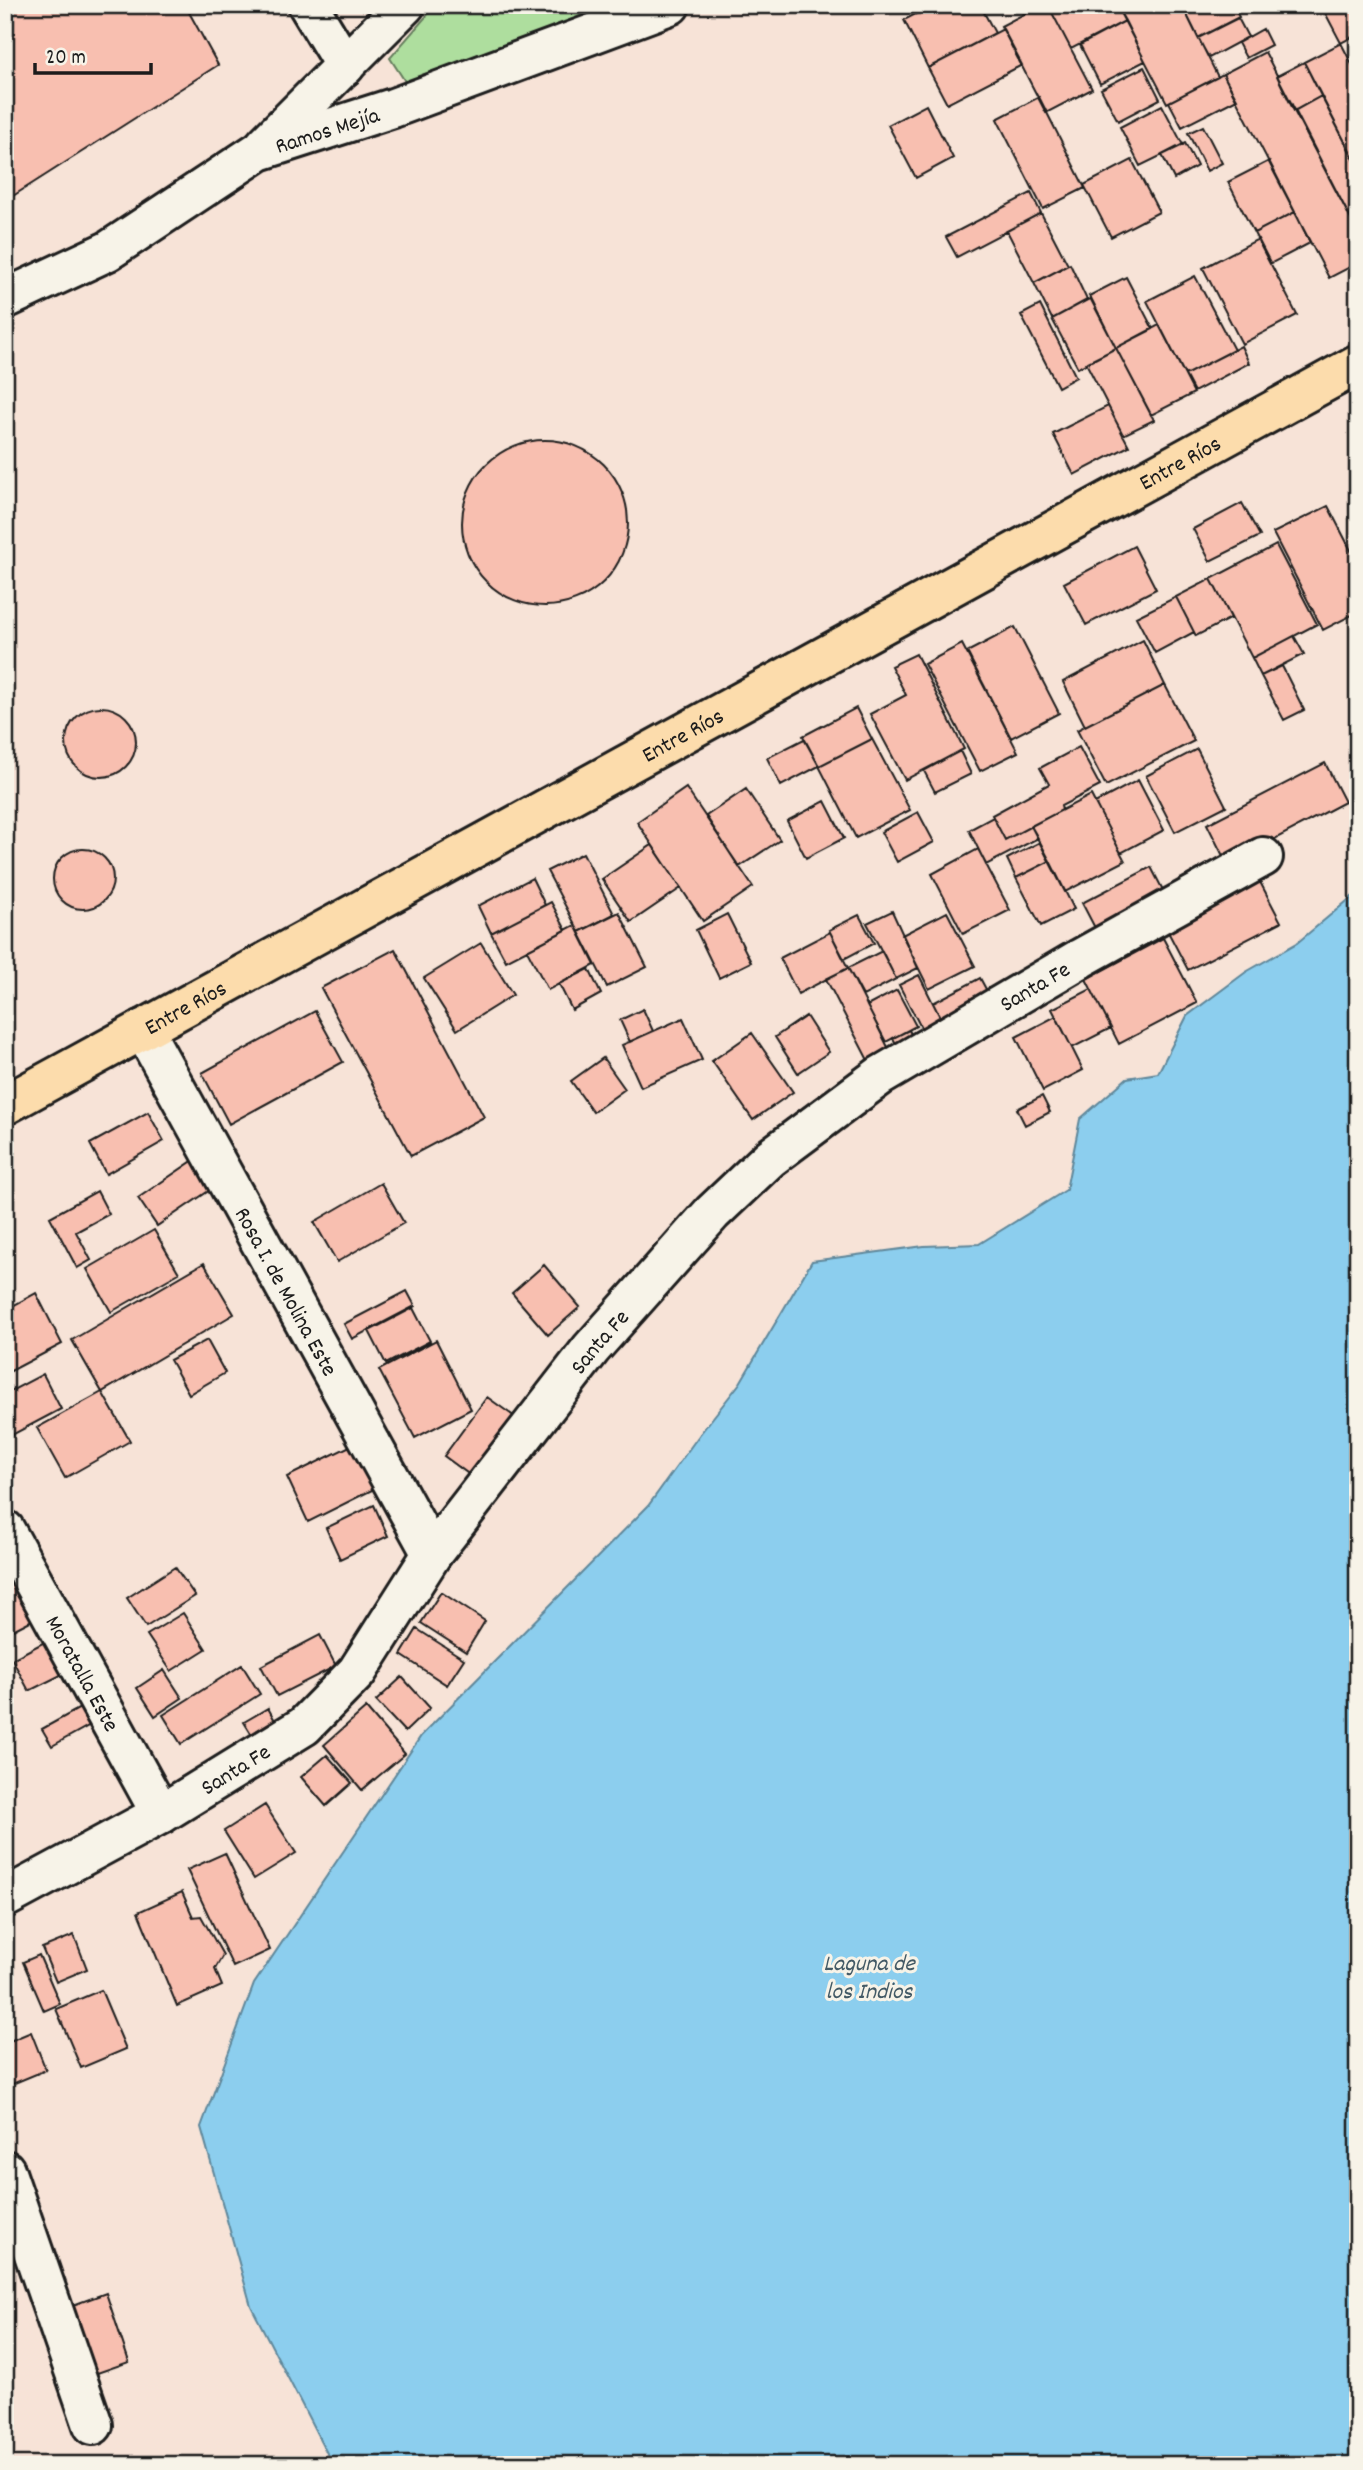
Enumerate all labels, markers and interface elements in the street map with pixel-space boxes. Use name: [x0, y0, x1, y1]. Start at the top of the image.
scale bar: [35, 32, 150, 76]
text: 20 m: [46, 44, 86, 74]
street label: Ramos Mejía: [272, 100, 385, 165]
street label: Entre Ríos: [1134, 429, 1228, 501]
street label: Entre Ríos: [637, 701, 731, 773]
street label: Santa Fe: [995, 955, 1077, 1022]
street label: Entre Ríos: [140, 974, 233, 1045]
street label: Rosa I. de Molina Este: [224, 1202, 344, 1383]
street label: Santa Fe: [564, 1304, 639, 1383]
street label: Moratalla Este: [35, 1610, 126, 1739]
street label: Santa Fe: [196, 1737, 278, 1806]
water label: Laguna de los Indios: [823, 1948, 916, 2010]

